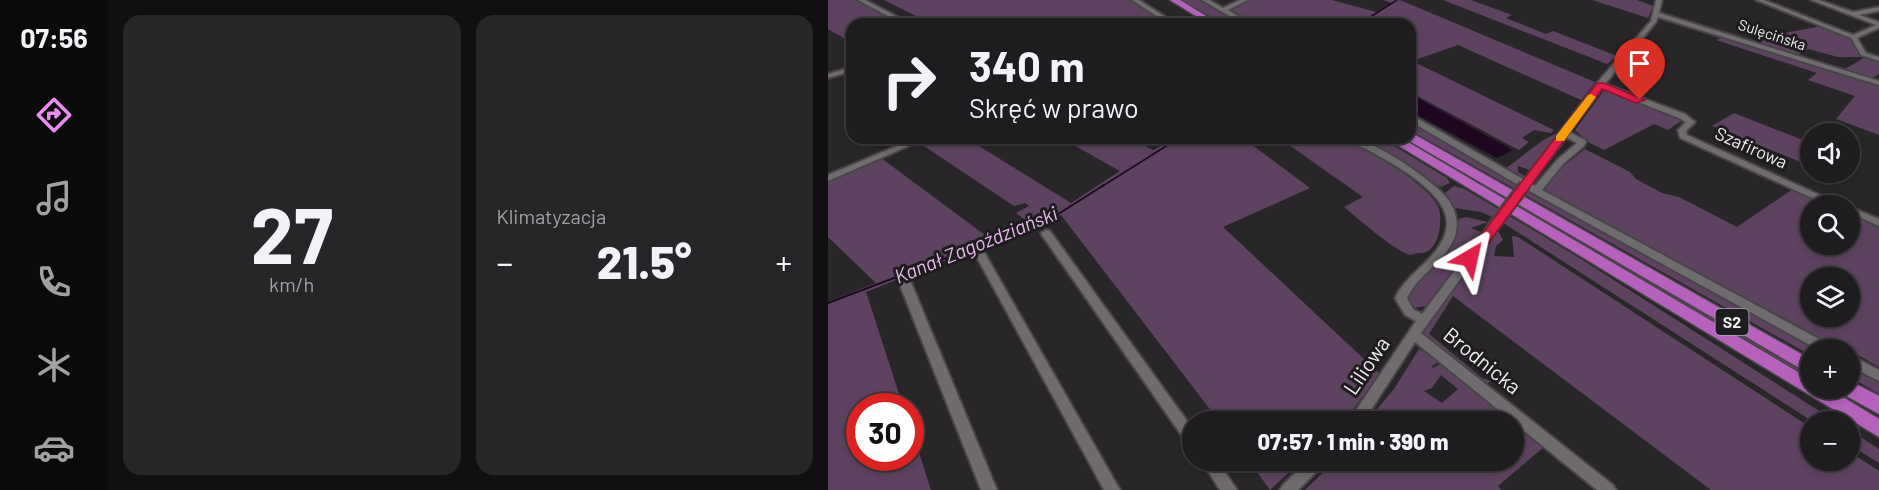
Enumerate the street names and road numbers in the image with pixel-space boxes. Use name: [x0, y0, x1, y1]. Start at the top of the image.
street label: Sulęcińska: [1736, 15, 1808, 53]
street label: Szafirowa: [1712, 121, 1791, 173]
road number: S2: [1716, 309, 1748, 335]
street label: Brodnicka: [1439, 321, 1527, 399]
street label: Liliowa: [1337, 332, 1394, 399]

